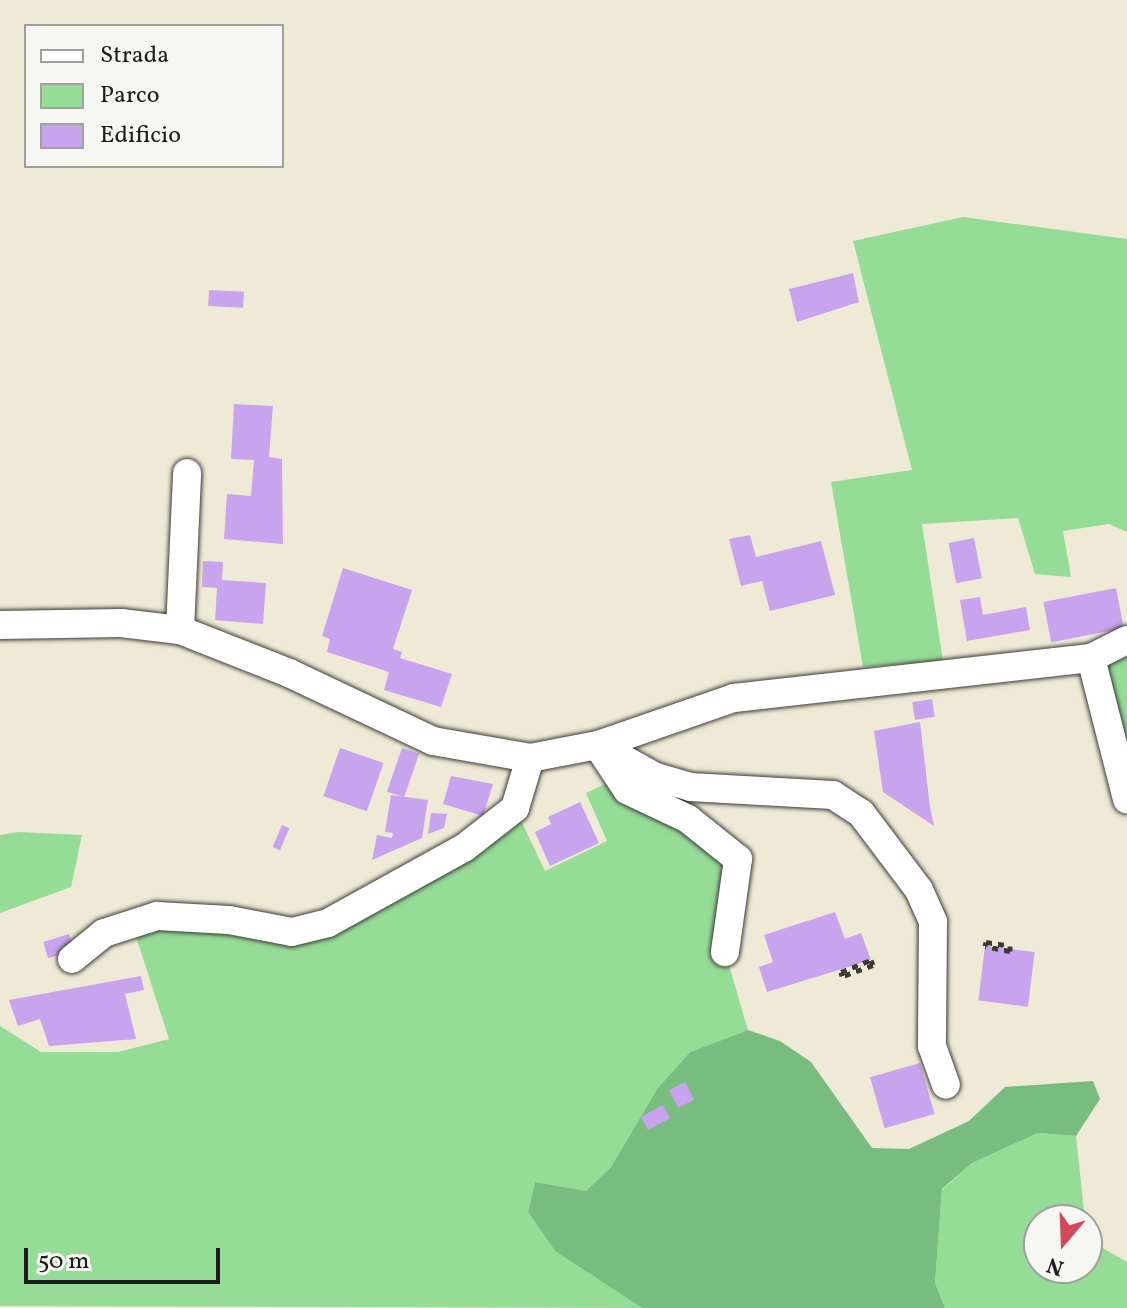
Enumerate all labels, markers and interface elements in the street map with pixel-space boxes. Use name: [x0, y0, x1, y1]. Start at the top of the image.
legend: [24, 24, 284, 168]
text: Strada: [100, 39, 169, 73]
text: Parco: [100, 79, 159, 113]
text: Edificio: [100, 119, 181, 153]
north arrow: [1023, 1204, 1103, 1284]
scale bar: [28, 1232, 224, 1282]
text: 50 m: [38, 1245, 90, 1279]
text: N: [1043, 1248, 1068, 1283]

